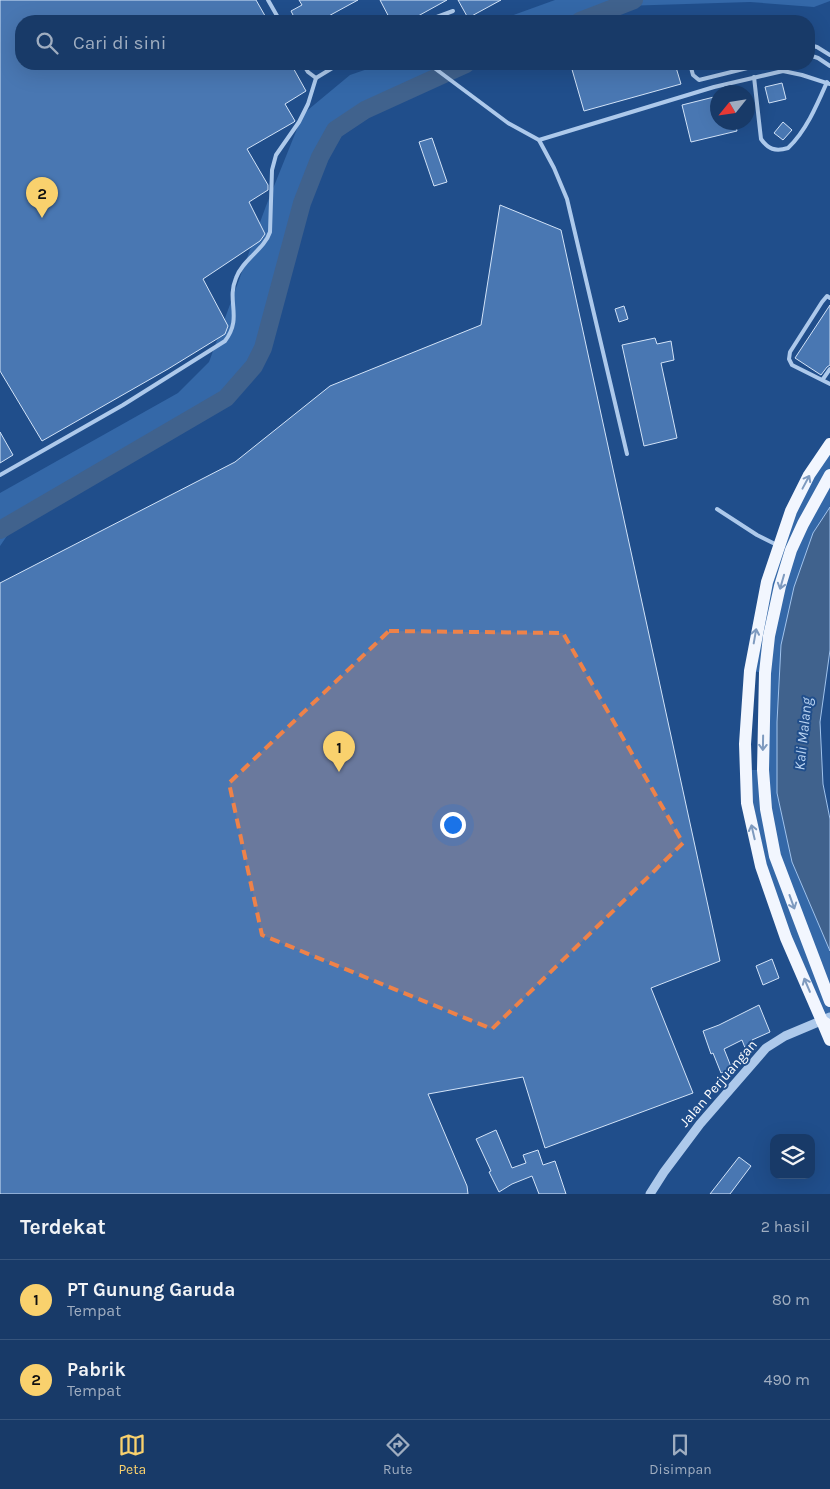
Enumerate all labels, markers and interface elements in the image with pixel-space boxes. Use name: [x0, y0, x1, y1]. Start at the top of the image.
search box: [15, 15, 815, 70]
icon: search: [33, 29, 61, 57]
text: Cari di sini: [73, 32, 166, 54]
north arrow: [710, 85, 755, 130]
pin: 2: [26, 177, 58, 218]
one-way arrow: [801, 475, 811, 490]
one-way arrow: [776, 574, 786, 590]
one-way arrow: [751, 628, 761, 644]
water label: Kali Malang: [790, 695, 816, 771]
pin: 1: [323, 731, 355, 772]
one-way arrow: [758, 734, 768, 751]
your location: [440, 812, 466, 838]
one-way arrow: [748, 824, 757, 840]
one-way arrow: [788, 894, 797, 909]
one-way arrow: [801, 978, 811, 993]
street label: Jalan Perjuangan: [676, 1036, 761, 1130]
map controls: [770, 1134, 815, 1179]
button: layers: [770, 1134, 815, 1179]
text: Terdekat: [20, 1215, 106, 1239]
text: 2 hasil: [761, 1217, 810, 1236]
text: PT Gunung Garuda: [67, 1279, 235, 1301]
text: 1: [33, 1290, 39, 1309]
text: 80 m: [772, 1290, 810, 1309]
text: Tempat: [67, 1301, 121, 1320]
text: Pabrik: [67, 1359, 126, 1381]
text: 2: [31, 1370, 41, 1389]
text: 490 m: [764, 1370, 810, 1389]
text: Tempat: [67, 1381, 121, 1400]
tab: Peta: [118, 1431, 146, 1478]
tab: Rute: [383, 1431, 413, 1478]
tab: Disimpan: [649, 1431, 712, 1478]

